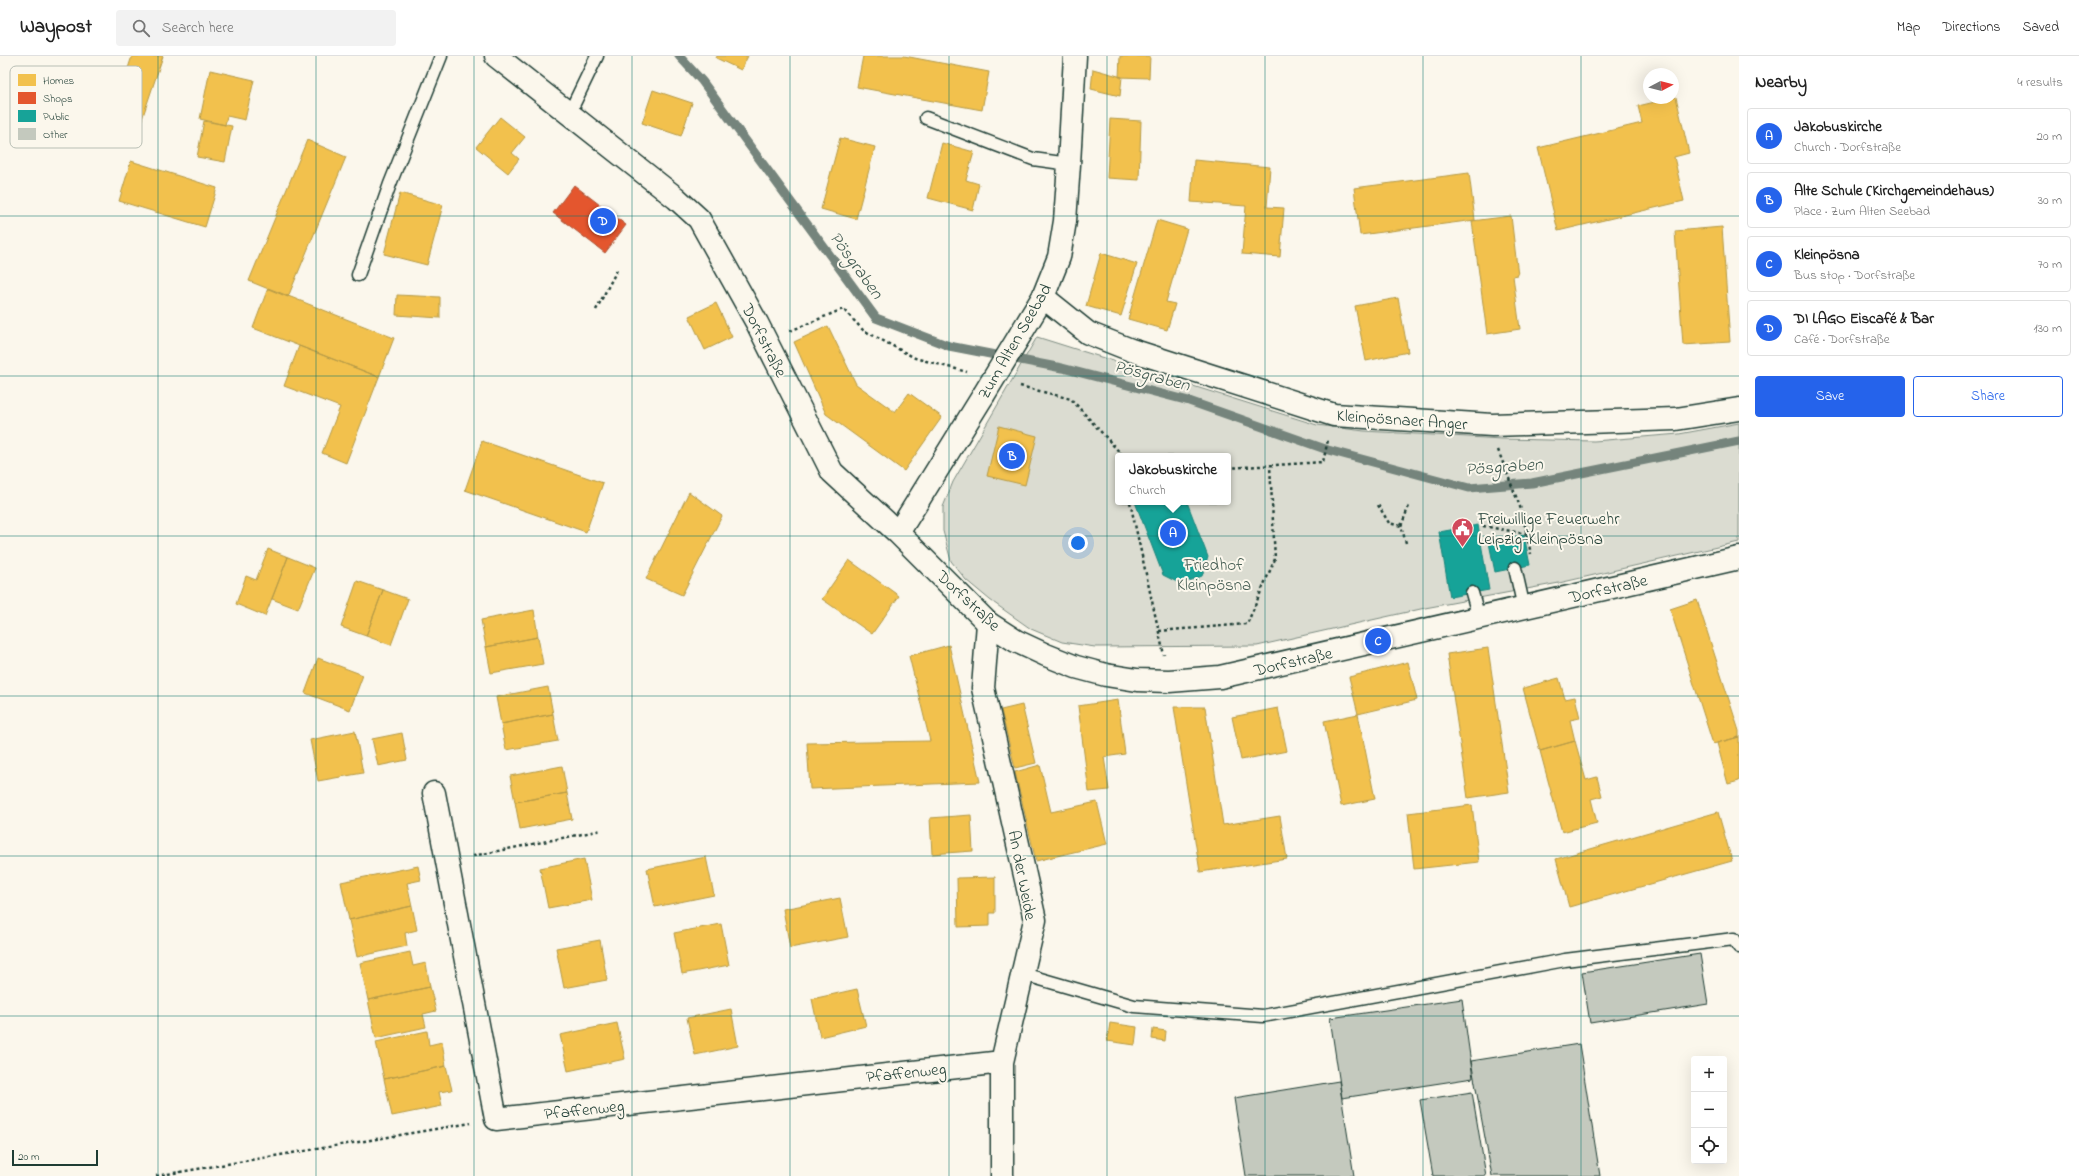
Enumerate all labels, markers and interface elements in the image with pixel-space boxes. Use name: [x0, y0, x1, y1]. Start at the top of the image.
search box: [116, 10, 396, 46]
text: Waypost: [20, 14, 92, 41]
icon: search: [130, 17, 152, 39]
text: Search here: [162, 17, 234, 39]
text: Map: [1897, 17, 1920, 38]
text: Directions: [1942, 17, 2000, 38]
text: Saved: [2022, 17, 2059, 38]
legend: [10, 66, 142, 148]
north arrow: [1643, 68, 1679, 104]
text: Nearby: [1755, 70, 1807, 95]
text: Homes: [43, 73, 75, 89]
text: 4 results: [2017, 73, 2063, 92]
text: Shops: [43, 91, 73, 107]
text: Public: [43, 109, 69, 125]
text: Jakobuskirche: [1794, 116, 1882, 138]
text: Other: [43, 127, 68, 143]
text: A: [1765, 127, 1773, 146]
text: 20 m: [2037, 127, 2062, 146]
text: Church · Dorfstraße: [1794, 138, 1901, 157]
text: Alte Schule (Kirchgemeindehaus): [1794, 180, 1994, 202]
text: B: [1765, 191, 1773, 210]
text: 30 m: [2038, 191, 2062, 210]
text: Place · Zum Alten Seebad: [1794, 202, 1930, 221]
pin: D: [590, 206, 616, 236]
water label: Pösgraben: [822, 227, 889, 306]
text: Kleinpösna: [1794, 244, 1860, 266]
text: C: [1765, 255, 1773, 274]
text: 70 m: [2038, 255, 2062, 274]
text: Bus stop · Dorfstraße: [1794, 266, 1915, 285]
street label: Zum Alten Seebad: [972, 279, 1059, 404]
street label: Dorfstraße: [734, 299, 793, 382]
text: DI LAGO Eiscafé & Bar: [1794, 308, 1934, 330]
text: D: [1764, 319, 1774, 338]
text: 130 m: [2034, 319, 2062, 338]
text: Café · Dorfstraße: [1794, 330, 1890, 349]
water label: Pösgraben: [1111, 354, 1193, 400]
button: Save: [1755, 376, 1905, 417]
button: Share: [1913, 376, 2063, 417]
street label: Kleinpösnaer Anger: [1336, 403, 1469, 440]
pin: B: [999, 441, 1025, 471]
water label: Pösgraben: [1464, 452, 1545, 484]
popup: [1115, 453, 1231, 505]
text: Jakobuskirche: [1129, 459, 1217, 481]
text: Church: [1129, 481, 1166, 500]
place label: Freiwillige Feuerwehr Leipzig-Kleinpösna: [1477, 507, 1620, 554]
public building icon: Freiwillige Feuerwehr Leipzig-Kleinpösna: [1449, 515, 1475, 548]
pin: A: [1160, 518, 1186, 548]
your location: [1068, 533, 1088, 553]
park label: Friedhof Kleinpösna: [1177, 553, 1251, 598]
street label: Dorfstraße: [930, 564, 1006, 638]
street label: Dorfstraße: [1566, 568, 1650, 611]
pin: C: [1365, 626, 1391, 656]
street label: Dorfstraße: [1251, 641, 1335, 684]
street label: An der Weide: [1001, 828, 1043, 923]
map controls: [1691, 1056, 1727, 1164]
button: +: [1691, 1056, 1727, 1092]
street label: Pfaffenweg: [865, 1057, 948, 1092]
button: −: [1691, 1092, 1727, 1128]
street label: Pfaffenweg: [543, 1094, 626, 1129]
button: locate: [1691, 1128, 1727, 1164]
scale bar: [12, 1148, 98, 1167]
text: 20 m: [18, 1149, 40, 1165]

